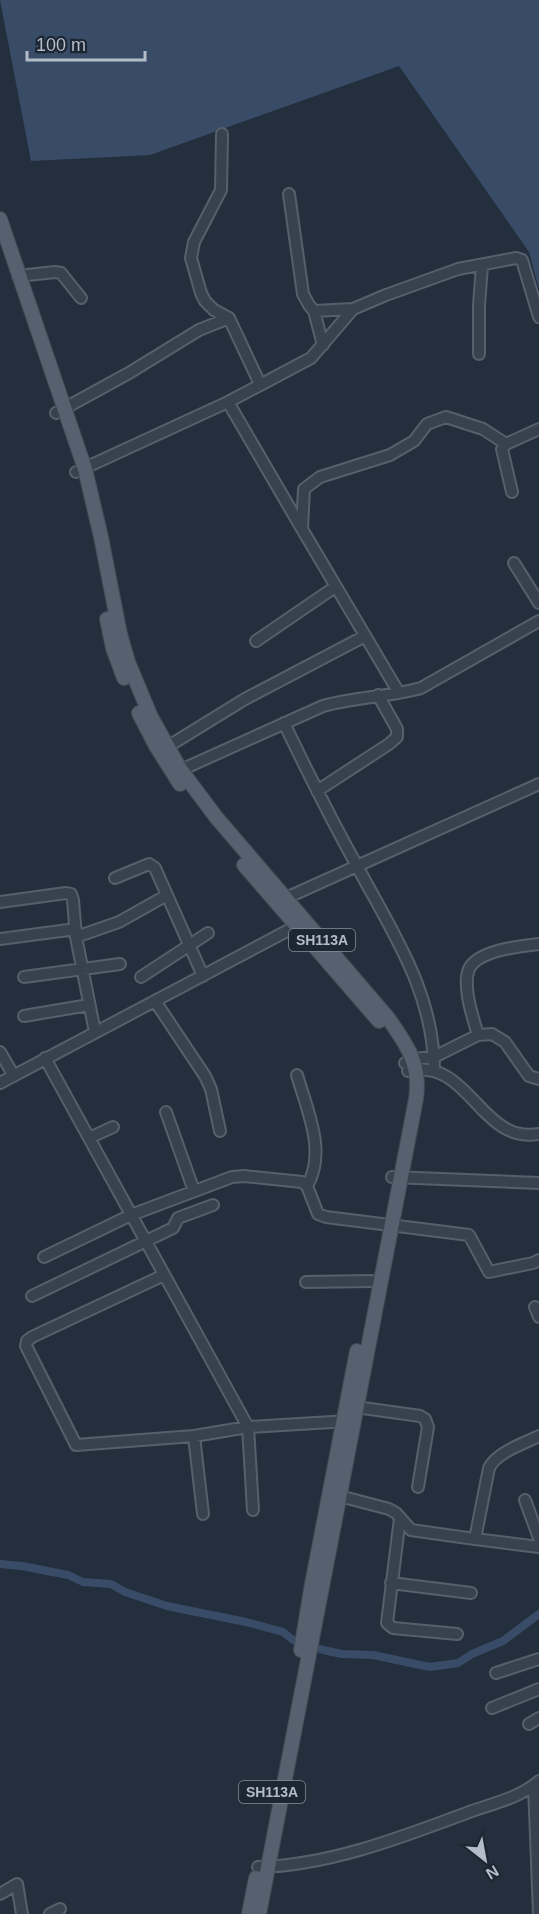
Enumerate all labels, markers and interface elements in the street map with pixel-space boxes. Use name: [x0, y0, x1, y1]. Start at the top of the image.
scale bar: [27, 24, 146, 62]
text: 100 m: [36, 35, 86, 55]
road number: SH113A: [289, 929, 355, 951]
road number: SH113A: [239, 1781, 305, 1803]
north arrow: [455, 1830, 515, 1890]
text: N: [483, 1862, 502, 1883]

